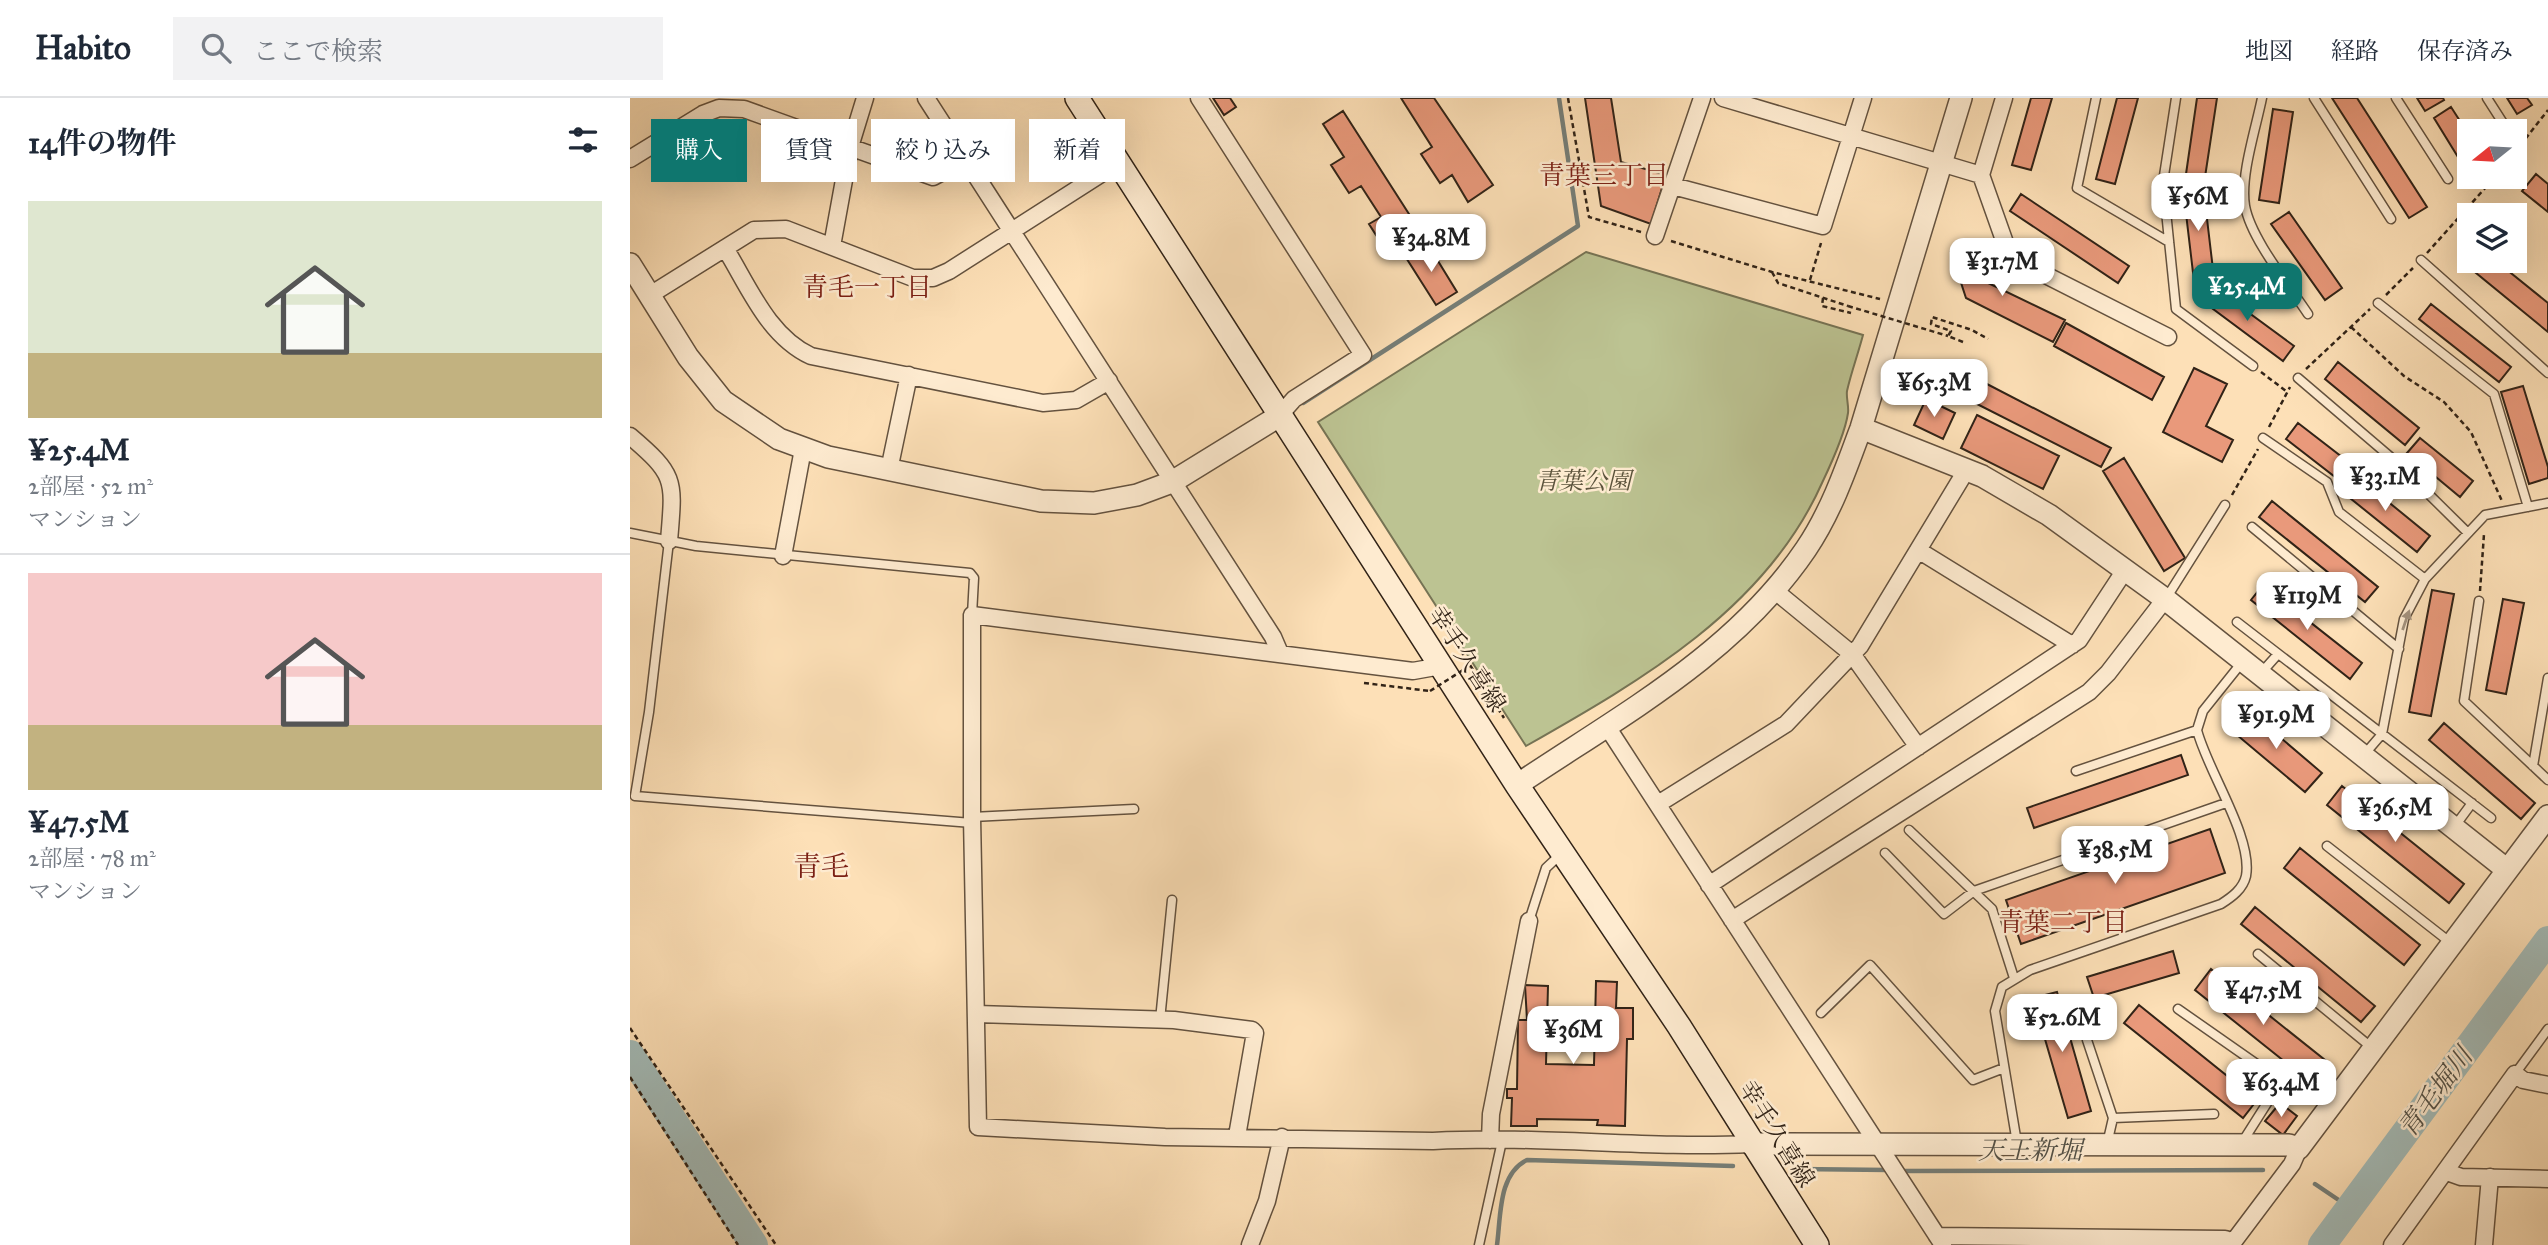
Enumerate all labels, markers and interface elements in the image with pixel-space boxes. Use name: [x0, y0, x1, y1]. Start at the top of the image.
search box: [173, 17, 663, 80]
text: Habito: [35, 28, 131, 68]
icon: search: [197, 29, 235, 67]
text: ここで検索: [253, 35, 383, 67]
text: 地図: [2245, 36, 2293, 66]
text: 経路: [2331, 36, 2379, 66]
text: 保存済み: [2417, 36, 2513, 66]
chip: 購入: [651, 119, 747, 182]
chip: 賃貸: [761, 119, 857, 182]
chip: 絞り込み: [871, 119, 1015, 182]
chip: 新着: [1029, 119, 1125, 182]
north arrow: [2457, 119, 2527, 189]
map controls: [2457, 119, 2527, 273]
icon: filters: [564, 121, 602, 159]
text: 14件の物件: [28, 125, 177, 161]
district label: 青葉三丁目: [1539, 159, 1669, 191]
pin: ¥56M: [2157, 174, 2239, 233]
text: ¥56M: [2167, 182, 2229, 210]
button: layers: [2457, 203, 2527, 273]
pin: ¥34.8M: [1374, 214, 1488, 274]
text: ¥34.8M: [1392, 223, 1470, 251]
pin: ¥31.7M: [1945, 238, 2059, 298]
icon: home: [252, 247, 378, 373]
text: ¥31.7M: [1966, 247, 2038, 275]
pin: ¥25.4M: [2190, 264, 2304, 323]
district label: 青毛一丁目: [802, 271, 932, 303]
text: ¥25.4M: [2208, 272, 2286, 300]
pin: ¥65.3M: [1877, 360, 1991, 419]
text: ¥65.3M: [1897, 368, 1971, 396]
text: ¥25.4M: [28, 432, 130, 468]
pin: ¥33.1M: [2328, 454, 2442, 513]
text: ¥33.1M: [2349, 462, 2421, 490]
park label: 青葉公園: [1535, 466, 1635, 496]
text: 2部屋 · 52 m²: [28, 472, 153, 500]
text: マンション: [28, 505, 142, 533]
pin: ¥119M: [2258, 573, 2356, 632]
text: ¥119M: [2272, 581, 2342, 609]
street label: 幸手久喜線: [1422, 601, 1512, 717]
one-way arrow: [2401, 609, 2412, 630]
icon: home: [252, 619, 378, 745]
pin: ¥91.9M: [2219, 692, 2333, 751]
text: ¥91.9M: [2237, 700, 2315, 728]
pin: ¥36.5M: [2338, 784, 2452, 844]
text: ¥36.5M: [2358, 793, 2432, 821]
text: ¥47.5M: [28, 804, 129, 840]
pin: ¥38.5M: [2058, 826, 2172, 886]
text: ¥38.5M: [2077, 835, 2153, 863]
text: 2部屋 · 78 m²: [28, 844, 156, 872]
district label: 青毛: [793, 849, 849, 884]
text: マンション: [28, 877, 142, 905]
district label: 青葉二丁目: [1998, 906, 2128, 938]
pin: ¥47.5M: [2206, 968, 2320, 1027]
text: ¥47.5M: [2224, 976, 2302, 1004]
pin: ¥52.6M: [2005, 995, 2119, 1054]
text: ¥52.6M: [2023, 1003, 2101, 1031]
pin: ¥36M: [1532, 1006, 1614, 1066]
text: ¥36M: [1543, 1015, 1603, 1043]
water label: 青毛堀川: [2391, 1038, 2481, 1143]
pin: ¥63.4M: [2224, 1060, 2338, 1119]
text: ¥63.4M: [2242, 1068, 2320, 1096]
street label: 幸手久喜線: [1732, 1075, 1822, 1193]
water label: 天王新堀: [1978, 1134, 2086, 1166]

